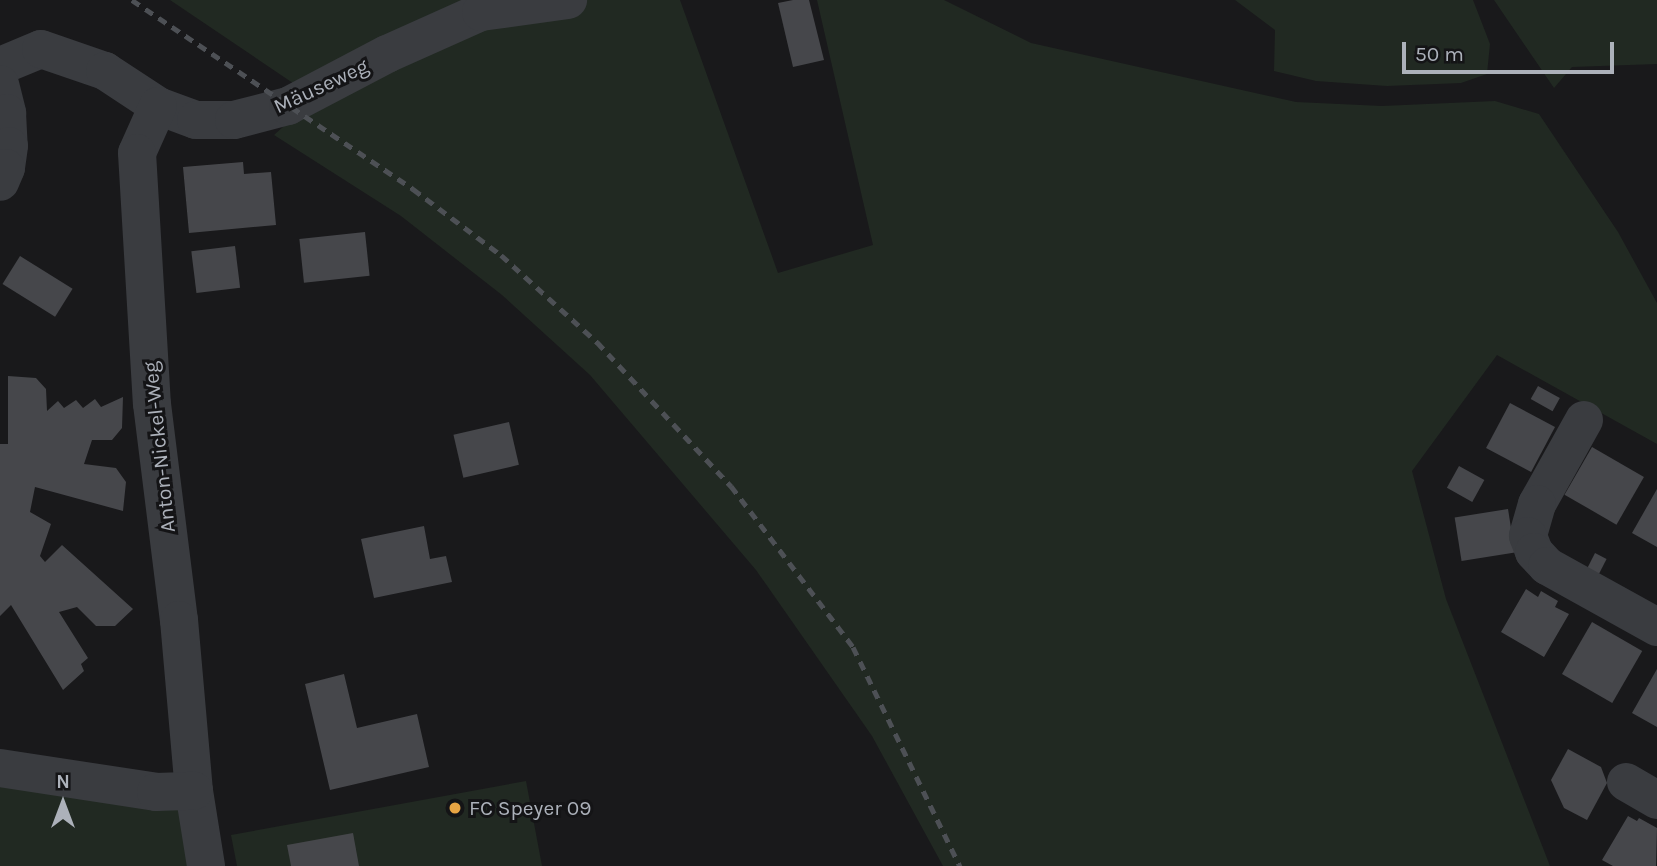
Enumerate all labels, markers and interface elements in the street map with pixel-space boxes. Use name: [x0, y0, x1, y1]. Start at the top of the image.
scale bar: [1405, 28, 1617, 72]
text: 50 m: [1415, 42, 1464, 66]
street label: Mäuseweg: [270, 53, 372, 119]
street label: Anton-Nickel-Weg: [137, 360, 181, 534]
north arrow: [28, 768, 98, 838]
text: N: [56, 771, 70, 793]
place label: FC Speyer 09: [469, 795, 591, 821]
marker: FC Speyer 09: [447, 800, 463, 816]

